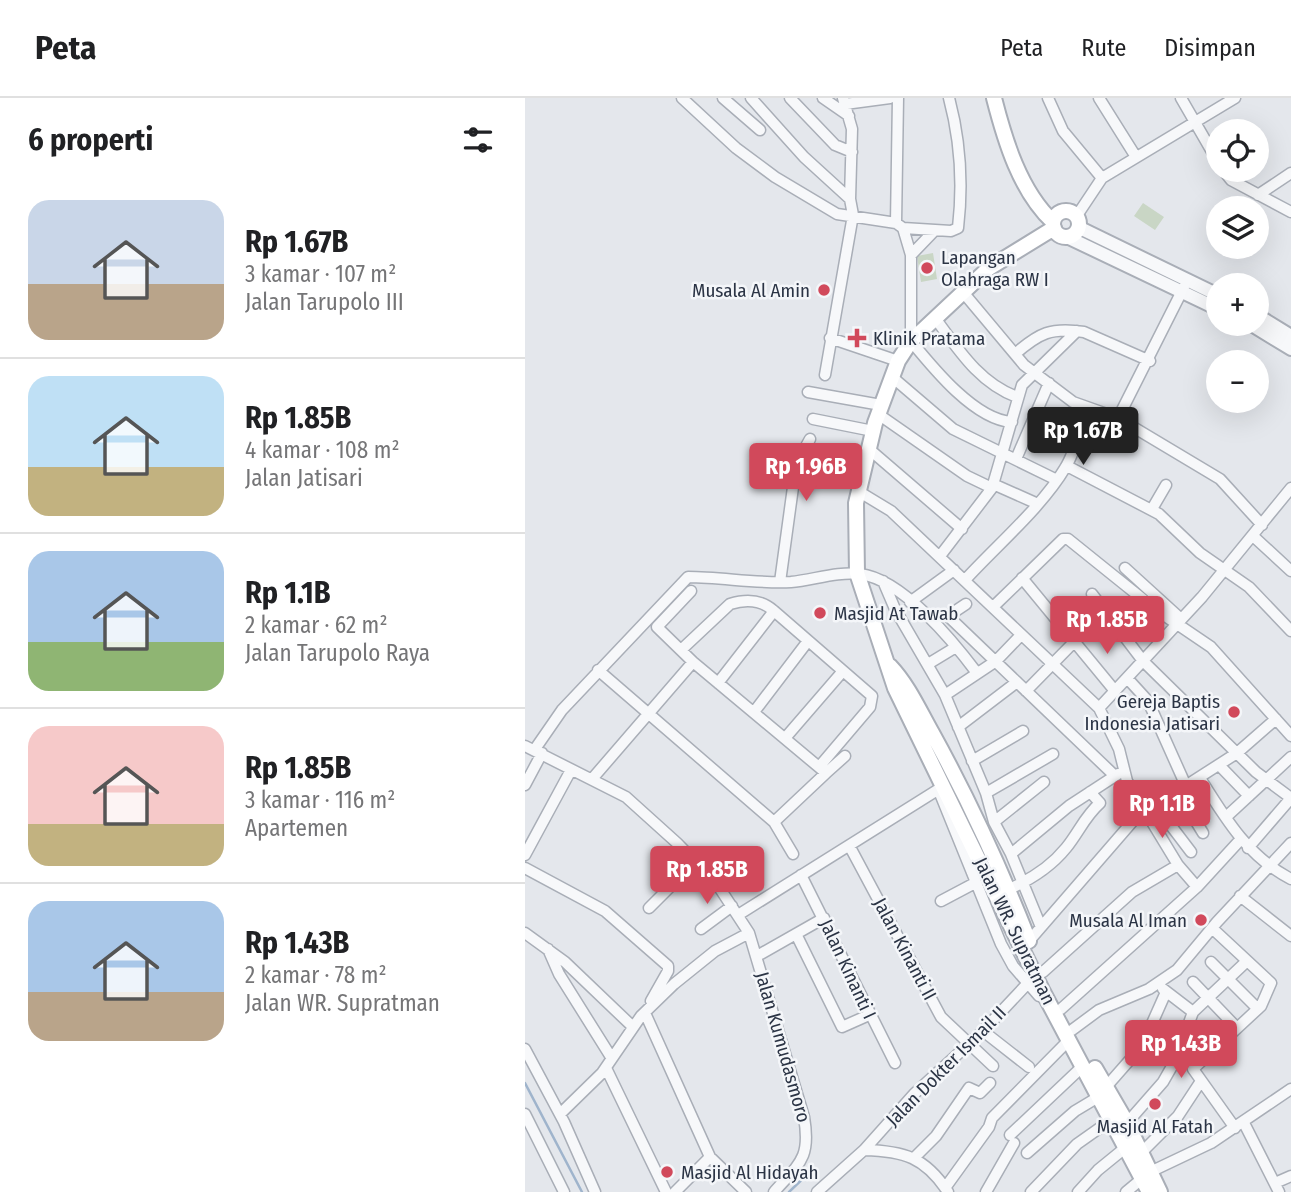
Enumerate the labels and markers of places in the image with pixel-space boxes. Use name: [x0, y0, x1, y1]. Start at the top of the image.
place label: Lapangan Olahraga RW I: [941, 246, 1049, 291]
marker: Lapangan Olahraga RW I: [919, 260, 935, 276]
place label: Musala Al Amin: [692, 279, 810, 302]
marker: Musala Al Amin: [816, 282, 832, 298]
place label: Klinik Pratama: [873, 327, 985, 350]
marker: Klinik Pratama: [847, 328, 867, 348]
pin: Rp 1.67B: [1011, 408, 1155, 467]
pin: Rp 1.96B: [734, 444, 878, 503]
pin: Rp 1.85B: [1035, 596, 1179, 656]
place label: Masjid At Tawab: [834, 602, 958, 625]
marker: Masjid At Tawab: [812, 605, 828, 621]
place label: Gereja Baptis Indonesia Jatisari: [1085, 690, 1220, 735]
marker: Gereja Baptis Indonesia Jatisari: [1226, 704, 1242, 720]
pin: Rp 1.1B: [1097, 780, 1227, 840]
pin: Rp 1.85B: [635, 846, 779, 906]
place label: Musala Al Iman: [1069, 909, 1187, 932]
marker: Musala Al Iman: [1193, 912, 1209, 928]
pin: Rp 1.43B: [1109, 1020, 1253, 1080]
marker: Masjid Al Fatah: [1147, 1096, 1163, 1112]
place label: Masjid Al Fatah: [1097, 1115, 1213, 1138]
place label: Masjid Al Hidayah: [681, 1161, 819, 1184]
marker: Masjid Al Hidayah: [659, 1164, 675, 1180]

